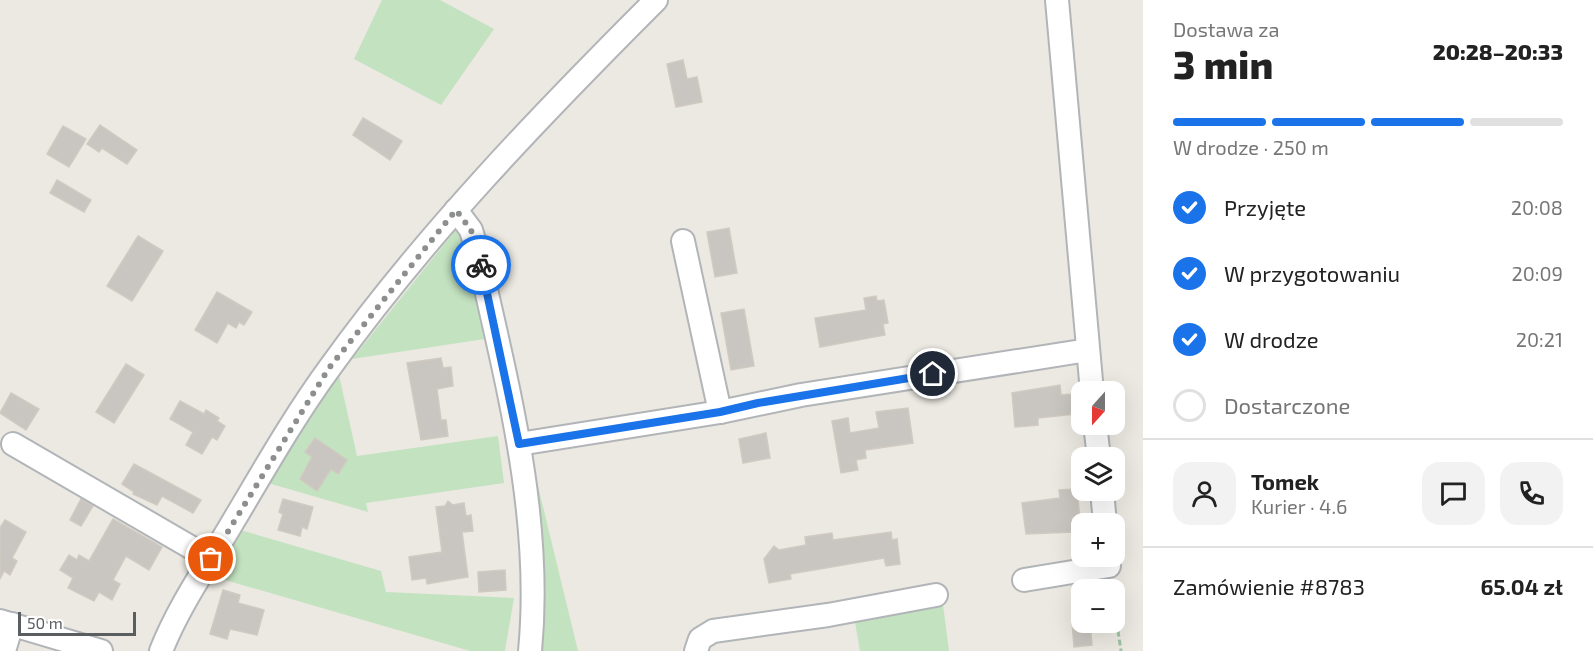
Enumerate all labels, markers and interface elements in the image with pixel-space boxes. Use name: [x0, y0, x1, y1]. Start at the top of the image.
text: Dostawa za: [1173, 17, 1279, 41]
text: 20:28–20:33: [1433, 38, 1563, 64]
text: 3 min: [1173, 40, 1273, 87]
text: W drodze · 250 m: [1173, 135, 1329, 159]
icon: check: [1173, 191, 1206, 224]
text: Przyjęte: [1224, 194, 1306, 220]
text: 20:08: [1511, 195, 1563, 219]
courier: [451, 235, 511, 295]
icon: bike: [465, 249, 498, 282]
icon: check: [1173, 257, 1206, 290]
text: W przygotowaniu: [1224, 260, 1400, 286]
text: 20:09: [1511, 261, 1563, 285]
icon: check: [1173, 323, 1206, 356]
text: W drodze: [1224, 326, 1319, 352]
text: 20:21: [1516, 327, 1563, 351]
pin: [907, 348, 958, 399]
icon: home: [916, 357, 949, 390]
north arrow: [1071, 381, 1125, 435]
map controls: [1071, 381, 1125, 633]
text: Dostarczone: [1224, 392, 1350, 418]
button: layers: [1071, 447, 1125, 501]
button: person: [1173, 462, 1236, 525]
button: chat: [1422, 462, 1485, 525]
button: phone: [1500, 462, 1563, 525]
text: Tomek: [1251, 468, 1319, 494]
text: Kurier · 4.6: [1251, 494, 1347, 518]
button: +: [1071, 513, 1125, 567]
pin: [185, 533, 236, 584]
icon: bag: [194, 542, 227, 575]
text: Zamówienie #8783: [1173, 573, 1365, 599]
text: 65.04 zł: [1480, 573, 1563, 599]
button: −: [1071, 579, 1125, 633]
scale bar: [18, 609, 136, 636]
text: 50 m: [27, 613, 63, 632]

